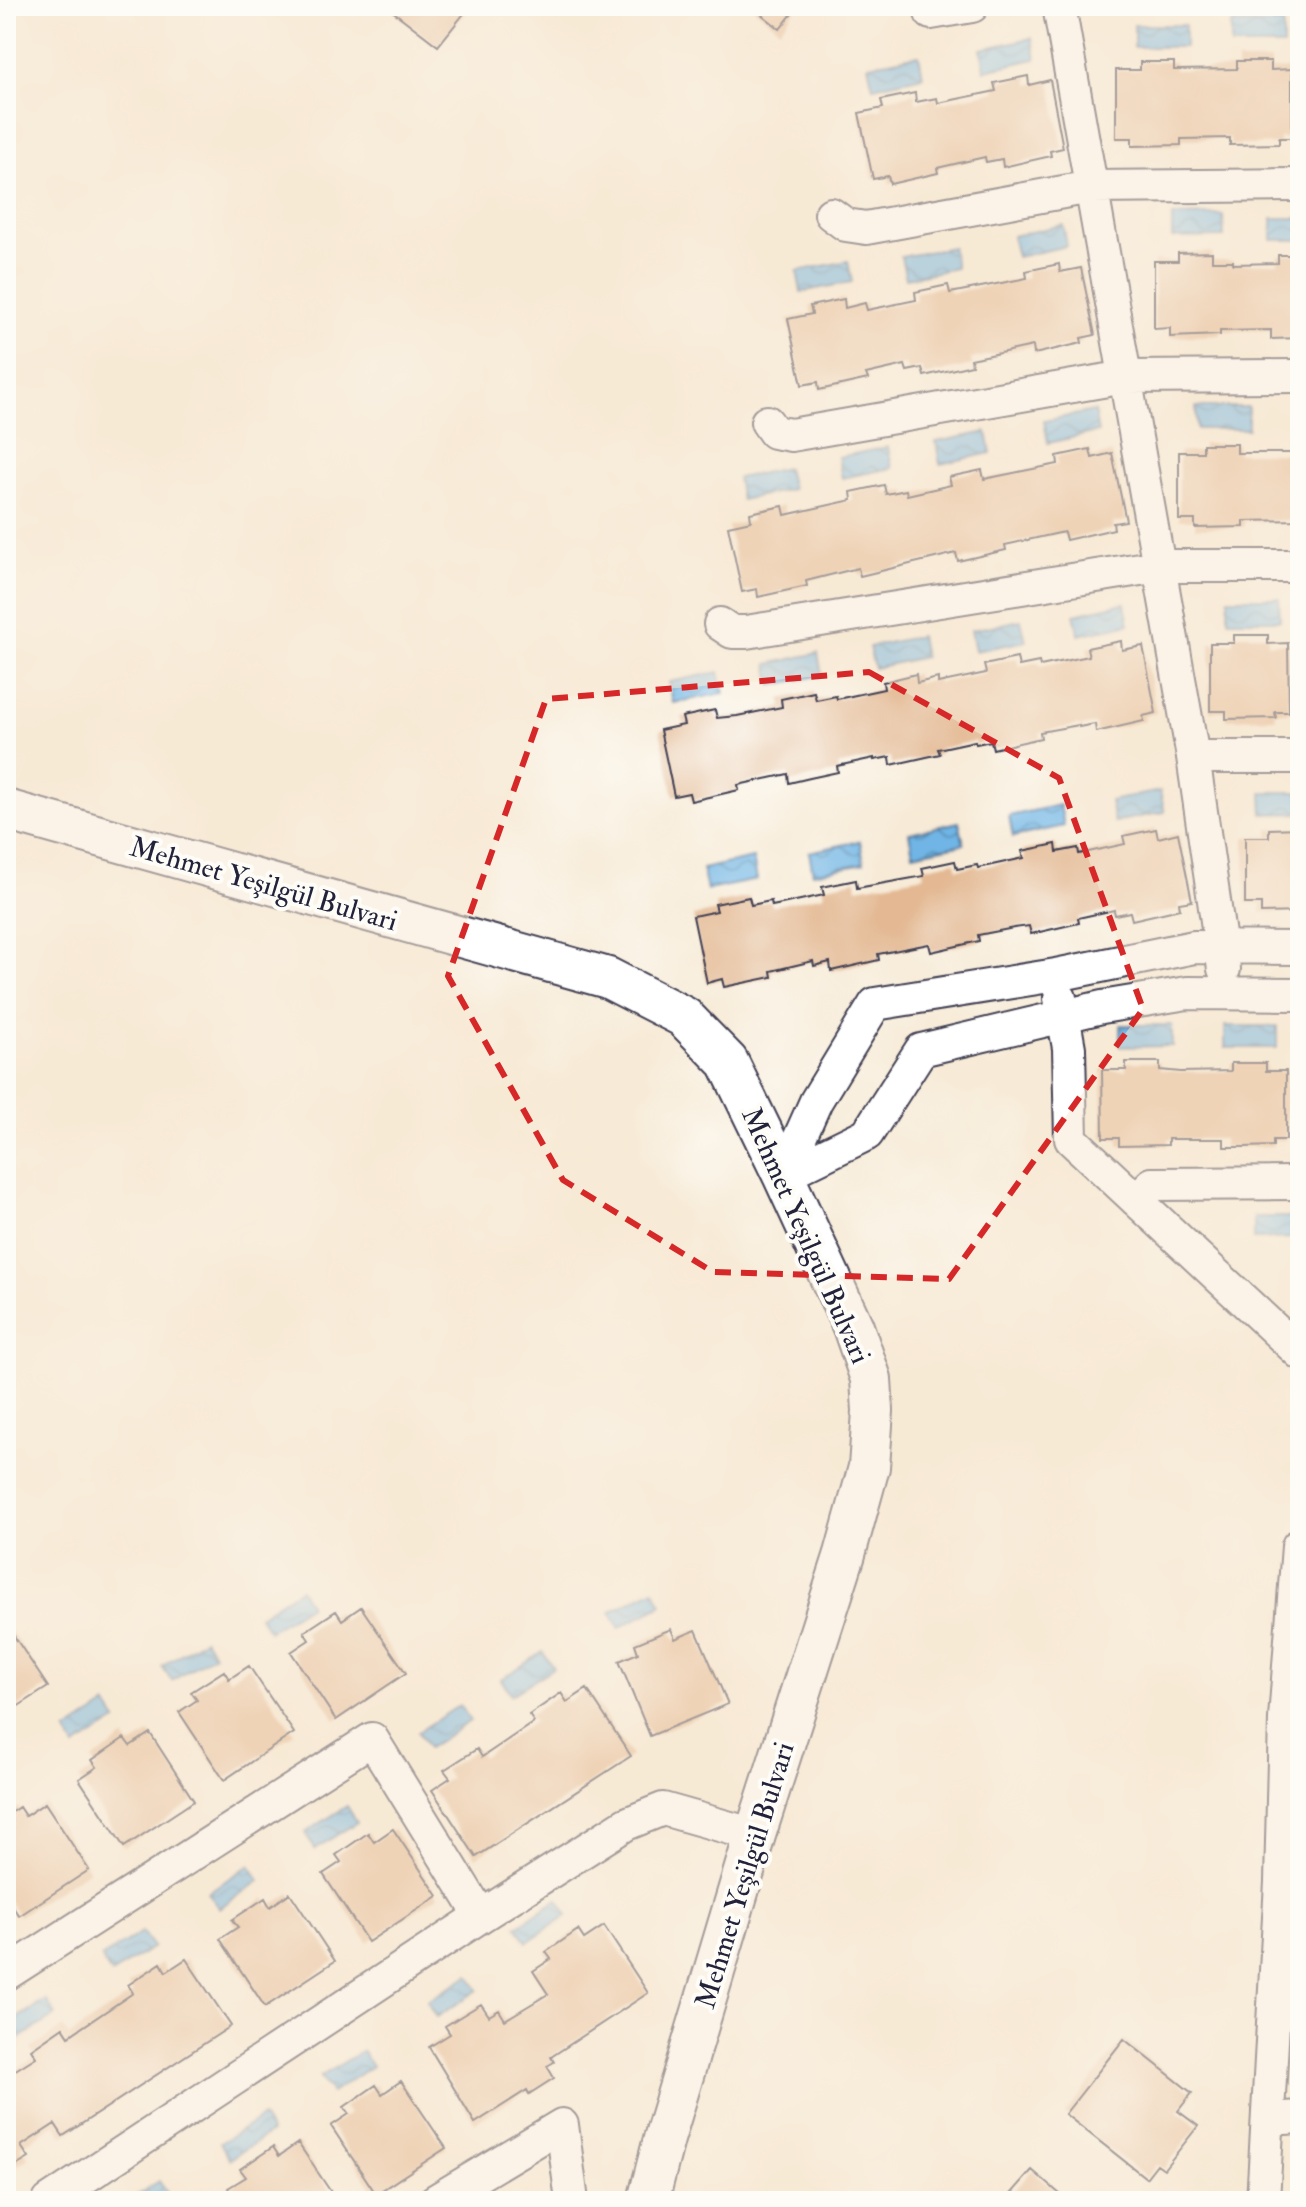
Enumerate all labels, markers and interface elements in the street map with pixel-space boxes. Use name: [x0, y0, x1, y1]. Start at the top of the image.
street label: Mehmet Yeşilgül Bulvari: [126, 829, 401, 939]
street label: Mehmet Yeşilgül Bulvari: [733, 1102, 878, 1369]
street label: Mehmet Yeşilgül Bulvari: [688, 1738, 803, 2013]

